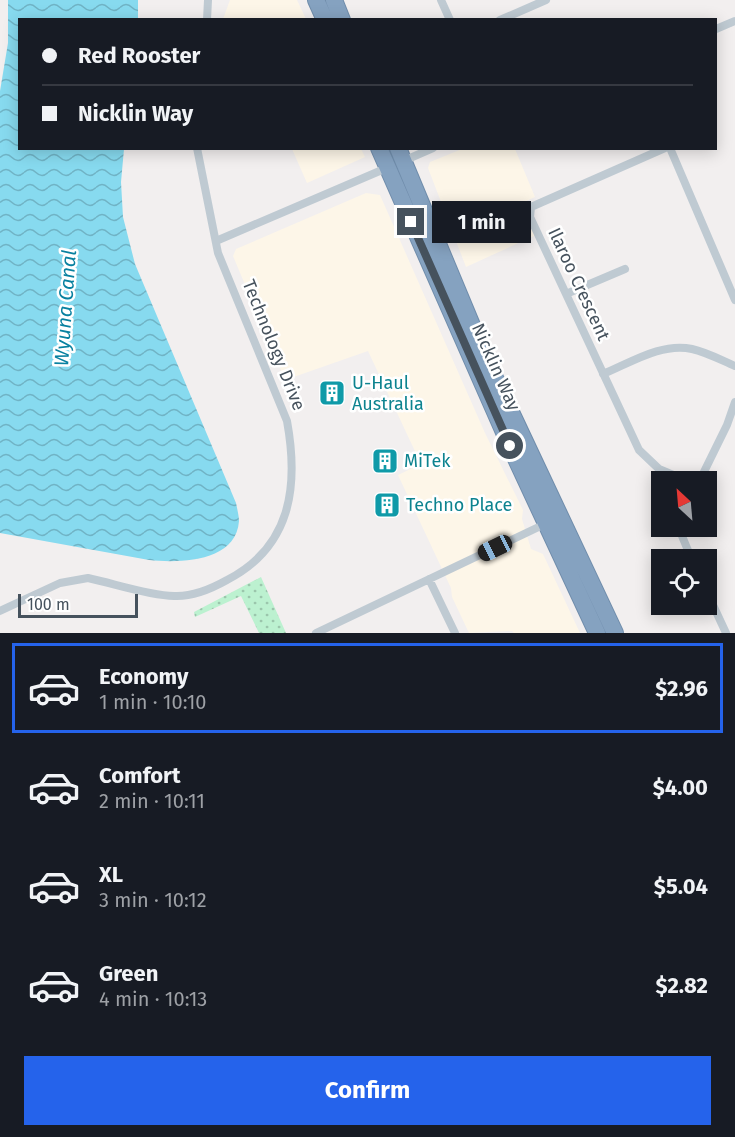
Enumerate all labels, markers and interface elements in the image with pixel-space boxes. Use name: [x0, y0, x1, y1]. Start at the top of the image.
text: Red Rooster: [78, 42, 200, 69]
text: Nicklin Way: [78, 100, 193, 127]
callout: 1 min: [432, 201, 531, 243]
route end: [397, 208, 424, 235]
text: 1 min: [457, 210, 506, 234]
street label: Ilaroo Crescent: [543, 224, 615, 344]
water label: Wyuna Canal: [49, 249, 81, 367]
street label: Technology Drive: [238, 276, 310, 414]
street label: Nicklin Way: [467, 320, 525, 414]
place label: U-Haul Australia: [352, 372, 424, 415]
building icon: U-Haul Australia: [317, 378, 347, 408]
route start: [496, 432, 523, 459]
building icon: MiTek: [370, 446, 400, 476]
place label: MiTek: [404, 450, 451, 472]
north arrow: [651, 471, 717, 537]
map controls: [651, 471, 717, 615]
building icon: Techno Place: [372, 490, 402, 520]
place label: Techno Place: [406, 494, 512, 516]
car: [475, 532, 515, 564]
button: locate: [651, 549, 717, 615]
scale bar: [18, 591, 138, 618]
text: 100 m: [27, 595, 70, 614]
icon: car: [27, 661, 81, 715]
text: Economy: [99, 663, 188, 690]
text: $2.96: [655, 675, 708, 702]
text: 1 min · 10:10: [99, 690, 207, 714]
icon: car: [27, 760, 81, 814]
text: Comfort: [99, 762, 180, 789]
text: $4.00: [653, 774, 708, 801]
text: 2 min · 10:11: [99, 789, 205, 813]
icon: car: [27, 859, 81, 913]
text: XL: [99, 861, 123, 888]
text: $5.04: [654, 873, 708, 900]
text: 3 min · 10:12: [99, 888, 207, 912]
icon: car: [27, 958, 81, 1012]
text: Green: [99, 960, 158, 987]
text: $2.82: [656, 972, 708, 999]
text: 4 min · 10:13: [99, 987, 207, 1011]
button: Confirm: [24, 1056, 711, 1125]

